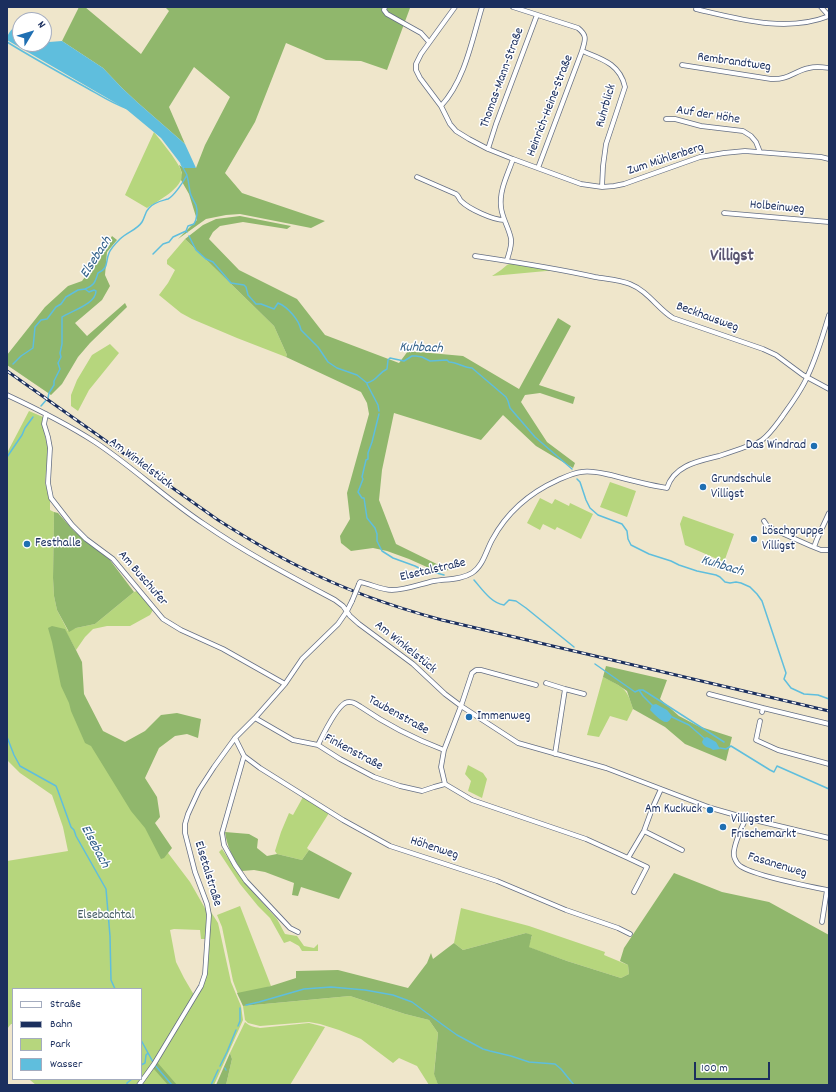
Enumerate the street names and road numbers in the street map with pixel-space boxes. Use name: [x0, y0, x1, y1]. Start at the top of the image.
street label: Thomas-Mann-Straße: [478, 26, 528, 130]
street label: Rembrandtweg: [696, 50, 772, 76]
street label: Heinrich-Heine-Straße: [524, 53, 578, 159]
street label: Ruhrblick: [593, 83, 621, 129]
street label: Auf der Höhe: [675, 103, 741, 129]
street label: Zum Mühlenberg: [626, 140, 706, 180]
street label: Holbeinweg: [749, 198, 805, 218]
street label: Beckhausweg: [674, 299, 740, 337]
street label: Am Winkelstück: [105, 435, 175, 493]
street label: Am Buschufer: [114, 548, 170, 610]
street label: Elsetalstraße: [398, 556, 468, 586]
street label: Am Winkelstück: [371, 618, 439, 678]
street label: Taubenstraße: [365, 693, 431, 739]
street label: Finkenstraße: [321, 731, 385, 775]
street label: Höhenweg: [408, 834, 460, 864]
street label: Elsetalstraße: [190, 840, 224, 908]
street label: Fasanenweg: [746, 850, 808, 882]

